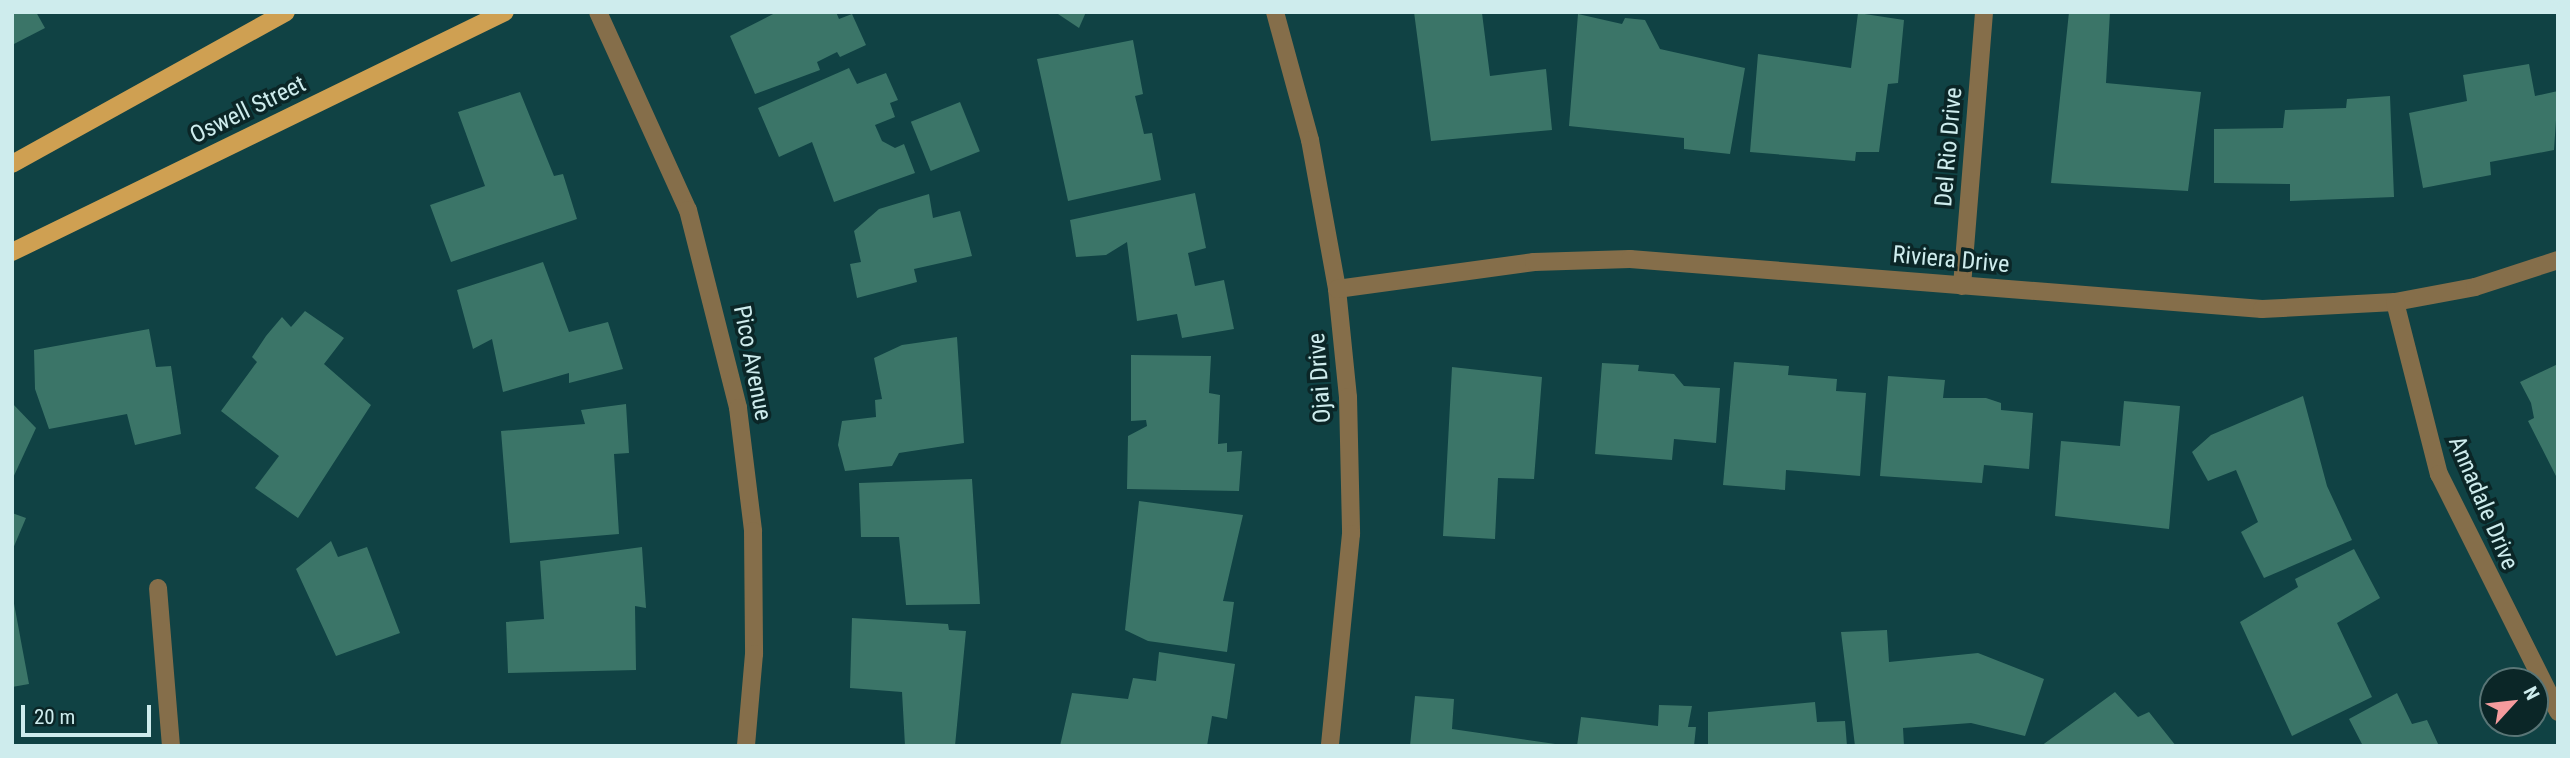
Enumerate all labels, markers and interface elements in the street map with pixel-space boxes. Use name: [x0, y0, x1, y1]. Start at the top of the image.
street label: Oswell Street: [186, 70, 310, 150]
street label: Del Rio Drive: [1929, 86, 1969, 208]
street label: Riviera Drive: [1891, 241, 2011, 279]
street label: Pico Avenue: [727, 303, 777, 423]
street label: Ojai Drive: [1302, 332, 1338, 424]
street label: Annadale Drive: [2442, 432, 2524, 574]
north arrow: [2479, 667, 2549, 737]
text: N: [2518, 683, 2544, 704]
scale bar: [24, 692, 154, 736]
text: 20 m: [34, 705, 75, 729]

